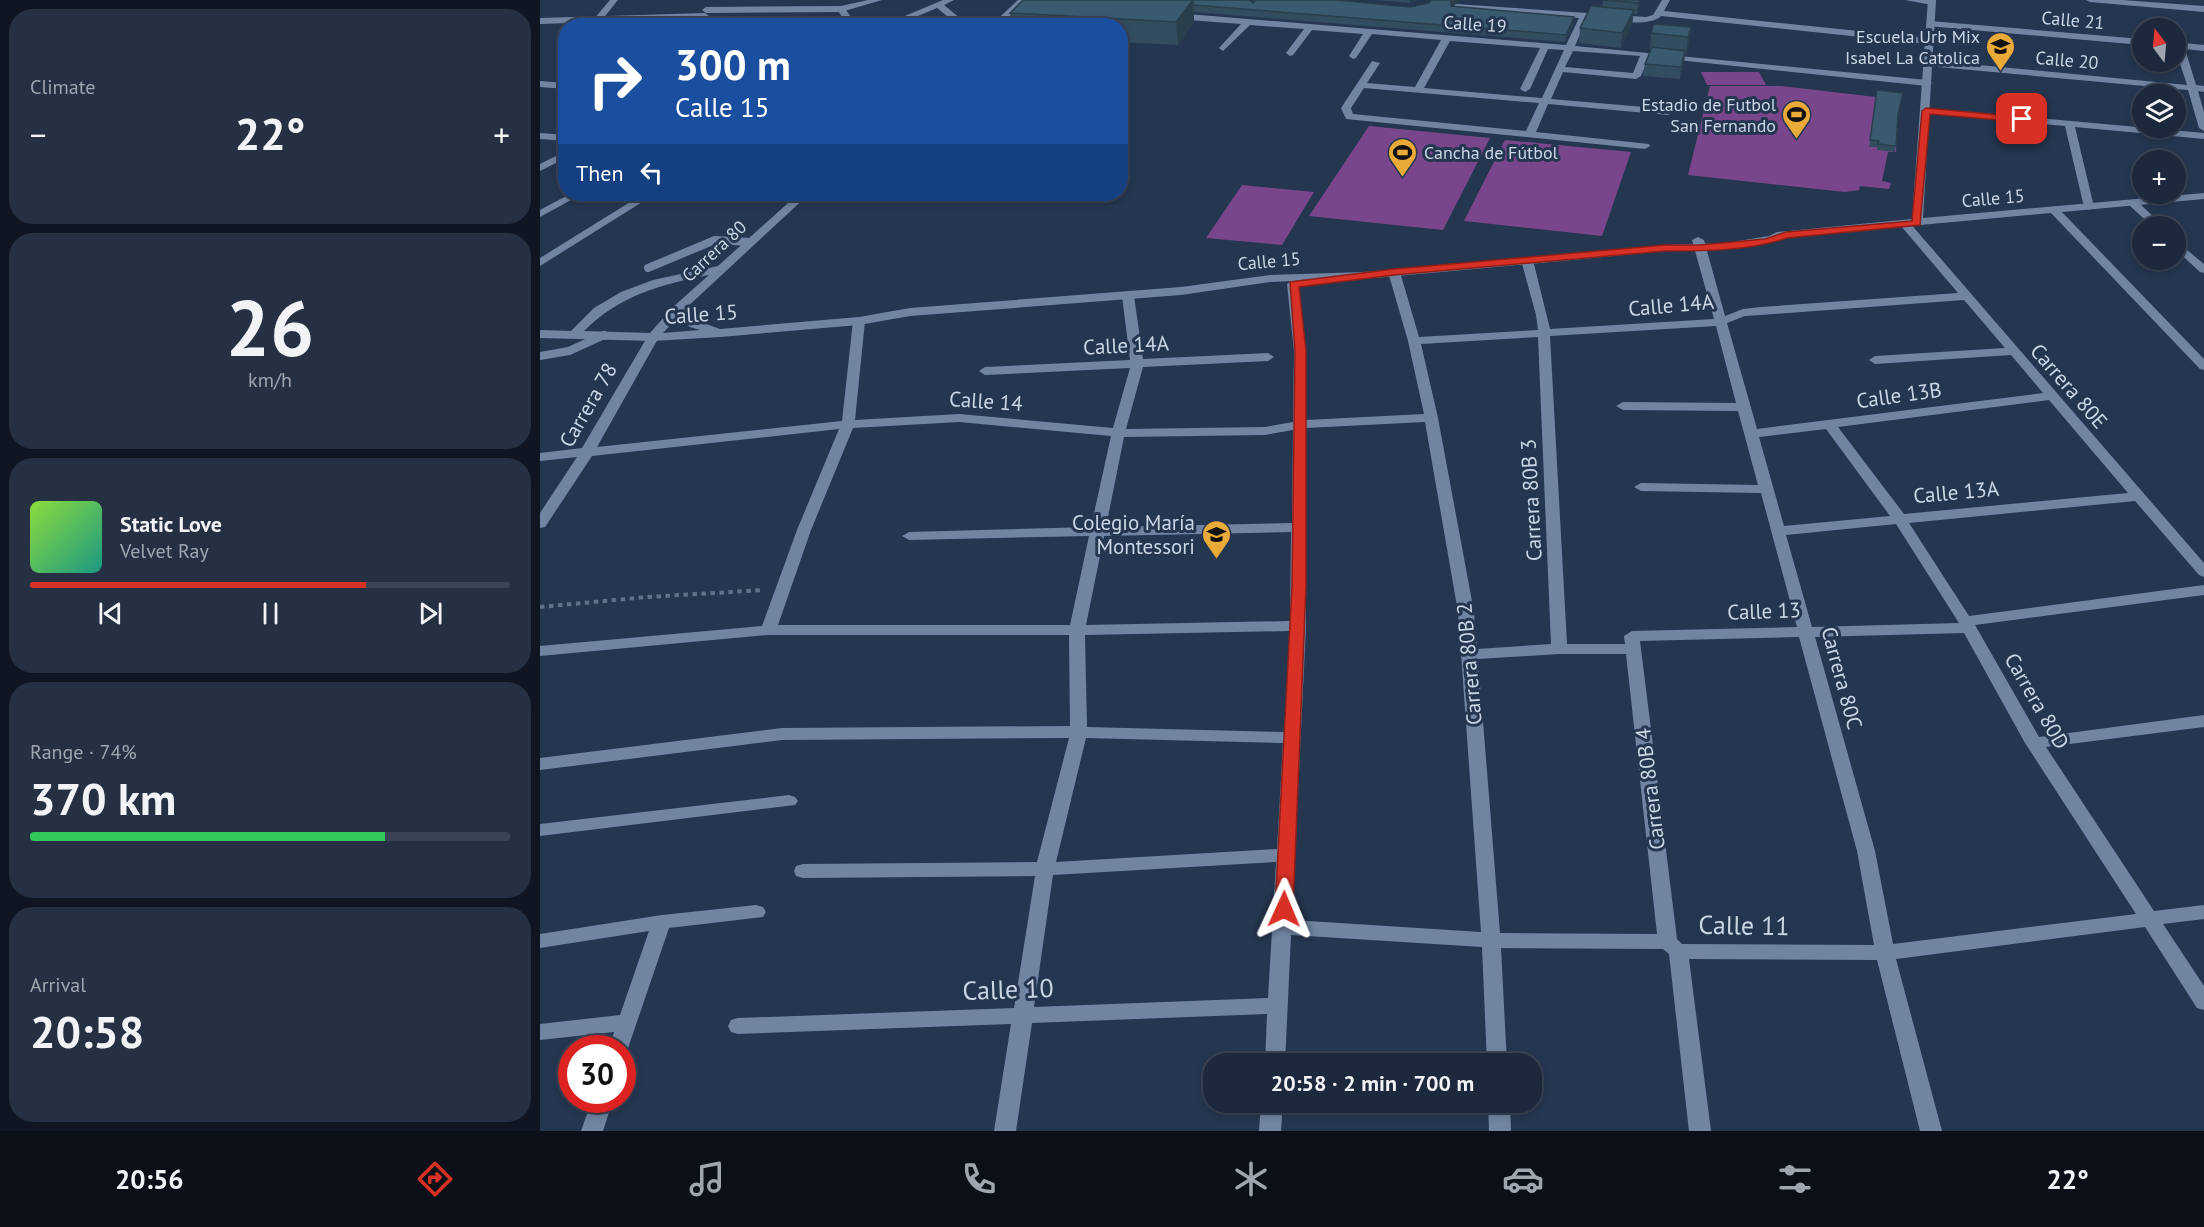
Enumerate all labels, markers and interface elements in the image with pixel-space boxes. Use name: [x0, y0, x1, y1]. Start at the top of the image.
street label: Calle 21: [2041, 6, 2105, 34]
street label: Calle 19: [1443, 10, 1507, 38]
north arrow: [2132, 18, 2186, 72]
map controls: [2132, 18, 2186, 270]
place label: Escuela Urb Mix Isabel La Catolica: [1845, 25, 1980, 69]
school or university icon: Escuela Urb Mix Isabel La Catolica: [1985, 30, 2017, 72]
text: 300 m: [675, 37, 791, 92]
icon: right: [576, 42, 654, 120]
street label: Calle 20: [2035, 46, 2100, 74]
text: Climate: [30, 74, 96, 100]
button: layers: [2132, 84, 2186, 138]
text: Calle 15: [675, 90, 769, 124]
place label: Estadio de Futbol San Fernando: [1641, 93, 1777, 137]
pin: [1996, 93, 2047, 144]
sports icon: Estadio de Futbol San Fernando: [1781, 98, 1813, 140]
icon: arrive: [2005, 102, 2038, 135]
text: 22°: [235, 104, 305, 162]
text: −: [30, 113, 47, 156]
text: +: [493, 113, 510, 156]
sports icon: Cancha de Fútbol: [1387, 136, 1419, 178]
place label: Cancha de Fútbol: [1424, 141, 1559, 164]
button: +: [2132, 150, 2186, 204]
icon: left: [635, 156, 668, 189]
text: Then: [576, 159, 623, 187]
street label: Calle 15: [1961, 184, 2025, 212]
street label: Carrera 80: [677, 215, 751, 287]
button: −: [2132, 216, 2186, 270]
street label: Calle 15: [1237, 247, 1301, 275]
text: 26: [226, 277, 314, 378]
street label: Calle 14A: [1627, 288, 1716, 322]
street label: Calle 15: [663, 298, 739, 330]
street label: Calle 14A: [1082, 329, 1170, 361]
street label: Carrera 80E: [2025, 338, 2113, 434]
street label: Carrera 78: [553, 358, 623, 452]
text: km/h: [248, 367, 292, 393]
street label: Calle 13B: [1855, 376, 1943, 414]
street label: Calle 14: [948, 385, 1024, 417]
street label: Carrera 80B 3: [1514, 438, 1548, 562]
street label: Calle 13A: [1912, 475, 2001, 509]
place label: Colegio María Montessori: [1072, 509, 1195, 560]
text: Static Love: [120, 510, 222, 538]
school or university icon: Colegio María Montessori: [1200, 518, 1232, 560]
text: Velvet Ray: [120, 538, 209, 564]
street label: Calle 13: [1727, 596, 1801, 626]
icon: previous: [94, 597, 127, 630]
icon: pause: [254, 597, 287, 630]
icon: next: [414, 597, 447, 630]
street label: Carrera 80B 2: [1450, 602, 1488, 726]
street label: Carrera 80C: [1815, 624, 1869, 732]
street label: Carrera 80D: [1999, 648, 2075, 754]
street label: Carrera 80B 4: [1629, 727, 1671, 851]
text: Range · 74%: [30, 739, 137, 765]
text: 370 km: [30, 769, 176, 827]
position arrow: [1252, 877, 1316, 941]
street label: Calle 11: [1698, 908, 1790, 942]
street label: Calle 10: [962, 971, 1054, 1007]
text: Arrival: [30, 972, 86, 998]
text: 20:58: [30, 1002, 144, 1060]
speed limit sign: 30: [558, 1035, 636, 1113]
text: 20:58 · 2 min · 700 m: [1271, 1069, 1474, 1097]
icon: directions: [414, 1158, 456, 1200]
icon: music: [686, 1158, 728, 1200]
icon: phone: [958, 1158, 1000, 1200]
icon: climate: [1230, 1158, 1272, 1200]
icon: car: [1502, 1158, 1544, 1200]
icon: filters: [1774, 1158, 1816, 1200]
text: 20:56: [115, 1162, 184, 1196]
text: 22°: [2046, 1162, 2089, 1196]

